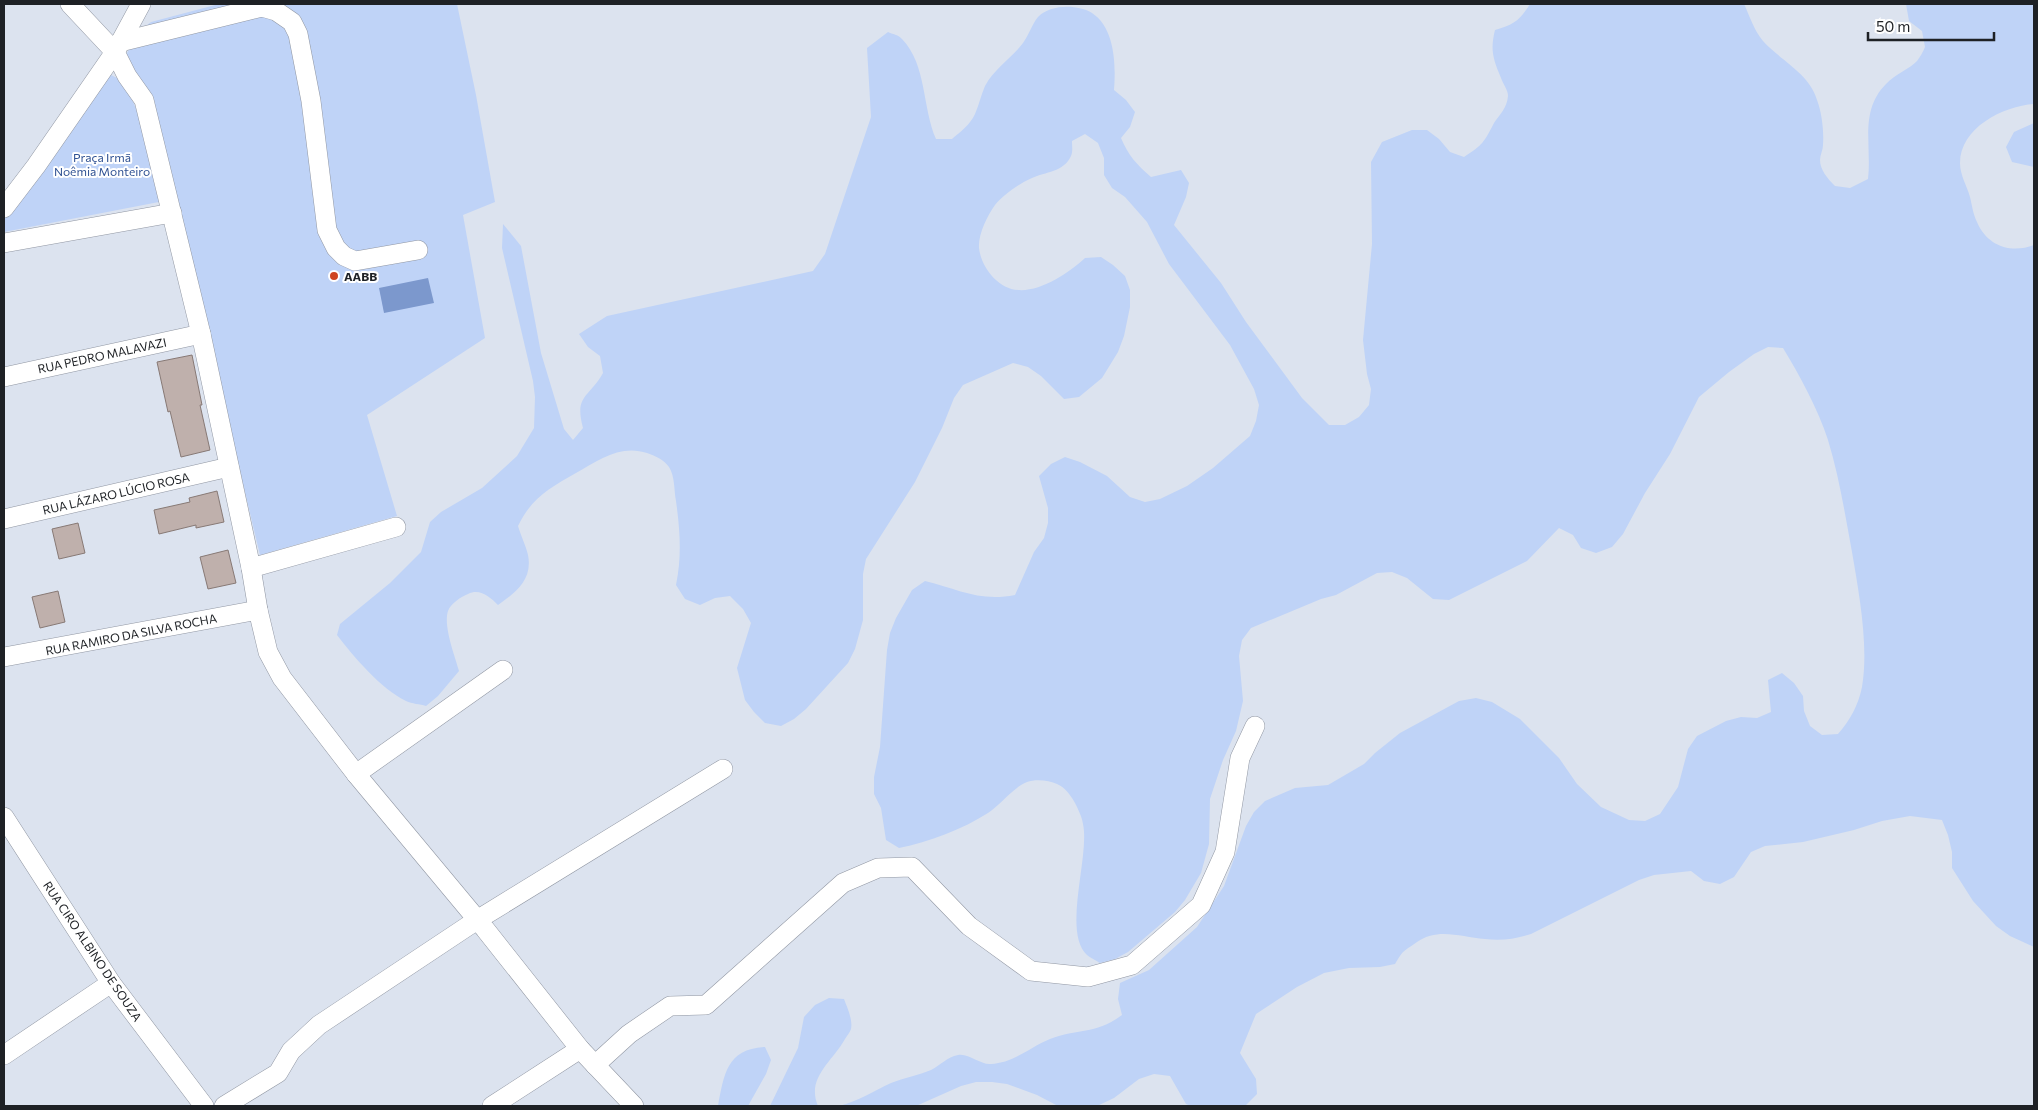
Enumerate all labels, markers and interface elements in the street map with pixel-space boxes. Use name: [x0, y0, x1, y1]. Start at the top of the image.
scale bar: [1868, 10, 1994, 42]
text: 50 m: [1876, 17, 1910, 35]
park label: Praça Irmã Noêmia Monteiro: [54, 150, 150, 178]
place label: AABB: [344, 269, 377, 283]
marker: AABB: [328, 270, 340, 282]
street label: RUA PEDRO MALAVAZI: [36, 334, 168, 376]
street label: RUA LÁZARO LÚCIO ROSA: [41, 469, 191, 517]
street label: RUA RAMIRO DA SILVA ROCHA: [44, 610, 218, 658]
street label: RUA CIRO ALBINO DE SOUZA: [41, 878, 145, 1024]

